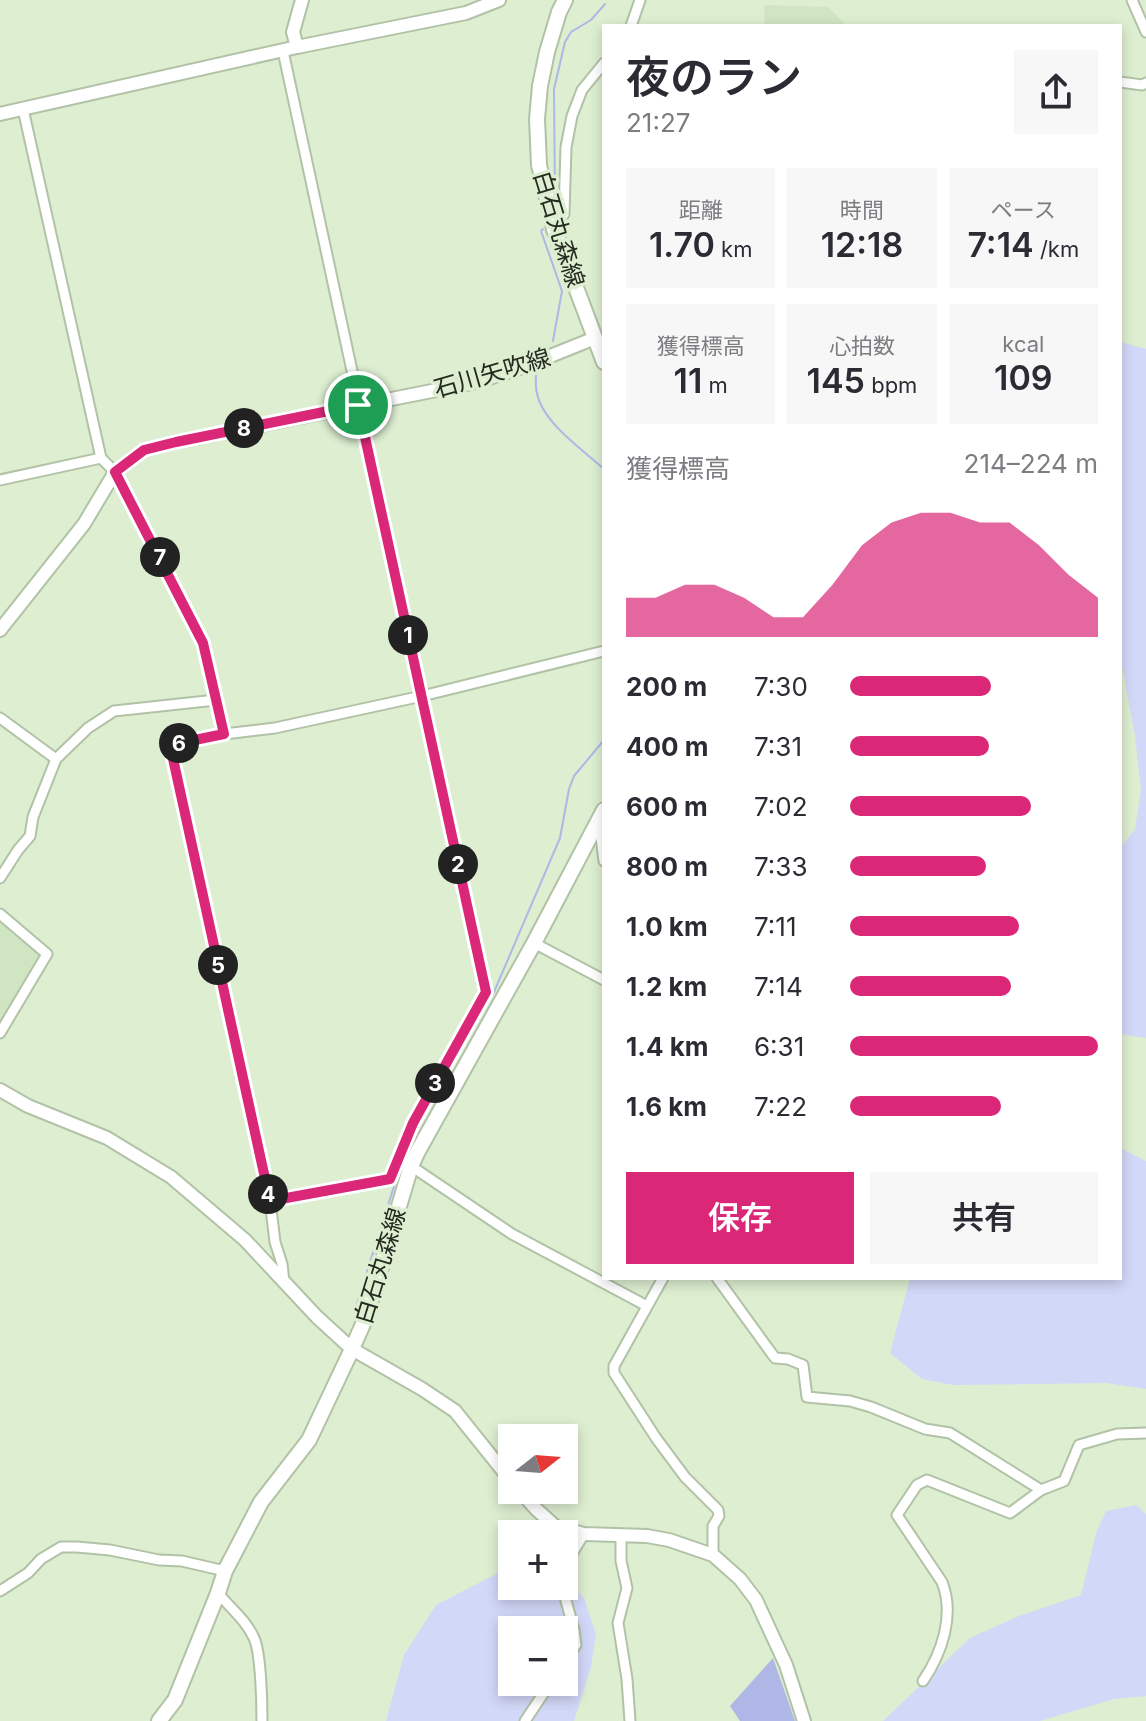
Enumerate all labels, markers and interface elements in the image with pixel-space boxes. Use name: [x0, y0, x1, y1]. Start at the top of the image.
text: 夜のラン: [626, 50, 802, 104]
button: share: [1014, 50, 1098, 134]
text: 21:27: [626, 107, 691, 138]
street label: 白石丸森線: [528, 167, 590, 291]
text: 距離: [679, 197, 723, 223]
text: 時間: [840, 197, 884, 223]
text: ペース: [991, 197, 1056, 223]
text: 1.70: [649, 224, 715, 265]
text: 12:18: [821, 224, 903, 265]
text: 7:14: [967, 224, 1034, 265]
text: km: [715, 236, 752, 262]
text: /km: [1034, 236, 1079, 262]
text: kcal: [1002, 331, 1044, 357]
text: 獲得標高: [657, 333, 745, 359]
text: 心拍数: [829, 333, 895, 359]
street label: 石川矢吹線: [430, 343, 554, 403]
text: 109: [994, 357, 1053, 398]
text: 11: [674, 360, 702, 401]
text: 145: [807, 360, 865, 401]
pin: [324, 371, 392, 439]
text: m: [702, 372, 728, 398]
text: bpm: [865, 372, 917, 398]
icon: arrive: [336, 383, 380, 427]
pin: 8: [224, 408, 264, 448]
text: 8: [237, 415, 251, 441]
text: 214–224 m: [964, 448, 1098, 479]
text: 獲得標高: [626, 453, 730, 484]
pin: 7: [140, 537, 180, 577]
text: 7: [154, 544, 166, 570]
pin: 1: [388, 615, 428, 655]
text: 1: [403, 622, 413, 648]
text: 200 m: [626, 671, 707, 702]
text: 7:30: [754, 671, 808, 702]
pin: 6: [159, 723, 199, 763]
text: 6: [172, 730, 186, 756]
text: 400 m: [626, 731, 709, 762]
text: 7:31: [754, 731, 802, 762]
text: 600 m: [626, 791, 708, 822]
text: 7:02: [754, 791, 808, 822]
pin: 2: [438, 844, 478, 884]
text: 2: [451, 851, 465, 877]
text: 800 m: [626, 851, 708, 882]
text: 7:33: [754, 851, 807, 882]
text: 1.0 km: [626, 911, 708, 942]
text: 7:11: [754, 911, 796, 942]
pin: 5: [198, 945, 238, 985]
text: 5: [211, 952, 225, 978]
text: 1.2 km: [626, 971, 707, 1002]
text: 7:14: [754, 971, 803, 1002]
text: 1.4 km: [626, 1031, 708, 1062]
text: 6:31: [754, 1031, 804, 1062]
pin: 3: [415, 1063, 455, 1103]
text: 3: [428, 1070, 442, 1096]
text: 1.6 km: [626, 1091, 707, 1122]
text: 7:22: [754, 1091, 807, 1122]
button: 保存: [626, 1172, 854, 1264]
button: 共有: [870, 1172, 1098, 1264]
pin: 4: [248, 1174, 288, 1214]
text: 4: [261, 1181, 275, 1207]
street label: 白石丸森線: [349, 1204, 411, 1328]
north arrow: [498, 1424, 578, 1504]
map controls: [498, 1424, 578, 1696]
button: +: [498, 1520, 578, 1600]
button: −: [498, 1616, 578, 1696]

